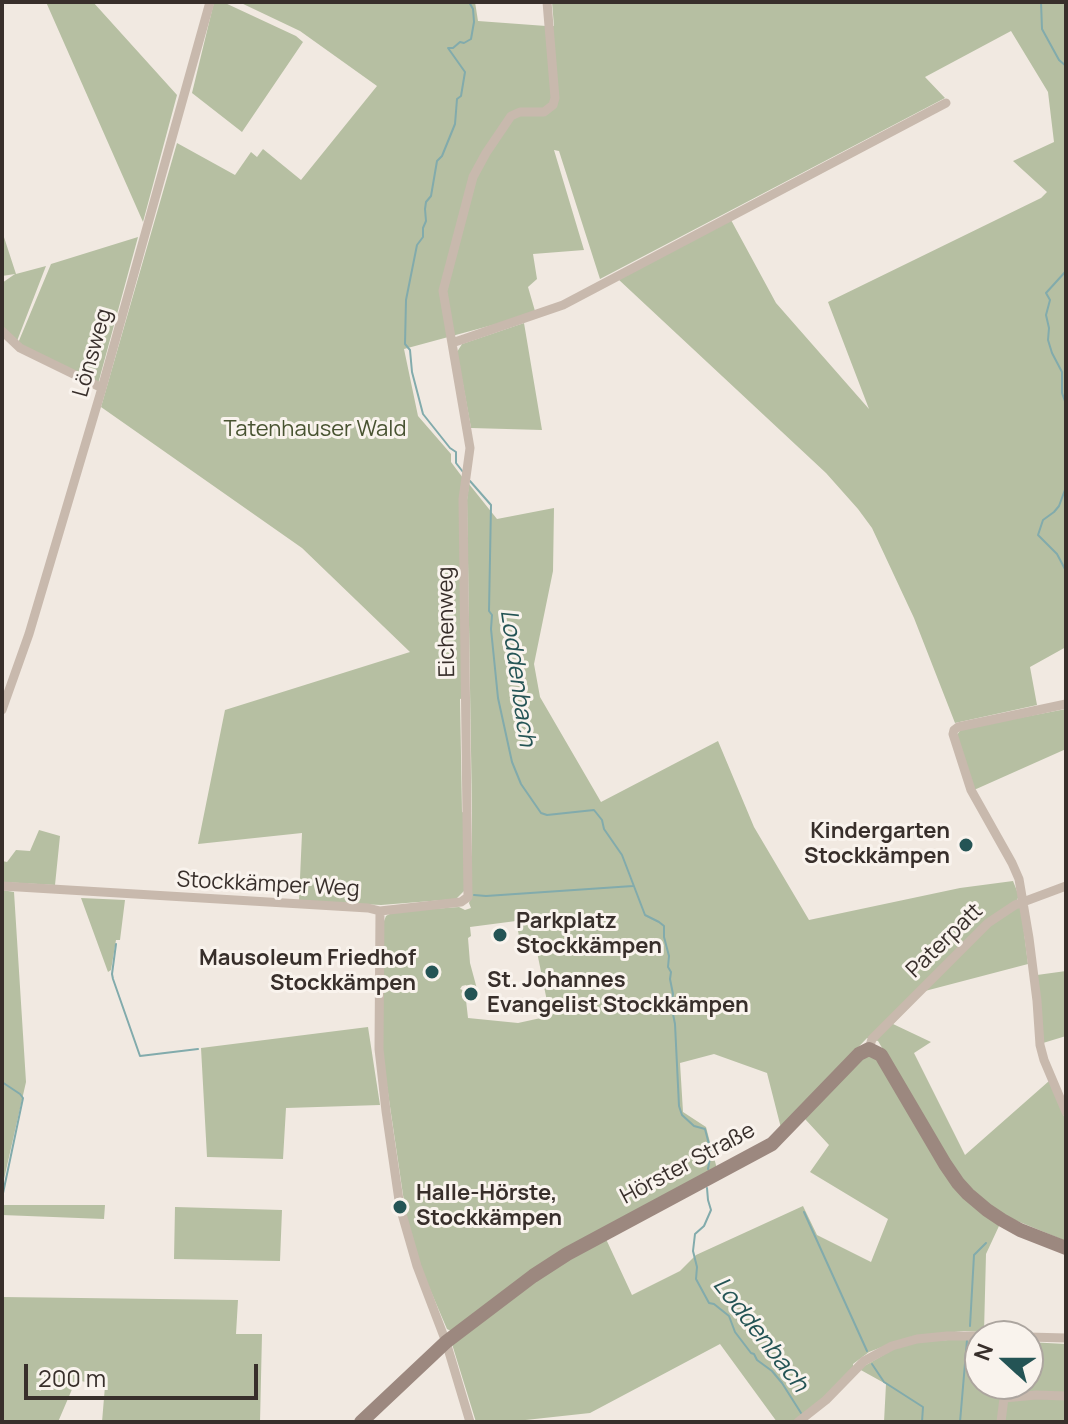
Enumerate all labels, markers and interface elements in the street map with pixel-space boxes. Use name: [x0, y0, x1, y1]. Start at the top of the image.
street label: Lönsweg: [68, 306, 118, 400]
park label: Tatenhauser Wald: [224, 417, 406, 443]
street label: Eichenweg: [433, 566, 461, 678]
water label: Loddenbach: [493, 608, 541, 748]
place label: Kindergarten Stockkämpen: [804, 819, 950, 870]
marker: Kindergarten Stockkämpen: [957, 836, 975, 854]
street label: Stockkämper Weg: [176, 867, 360, 903]
street label: Paterpatt: [901, 898, 989, 984]
place label: Parkplatz Stockkämpen: [516, 909, 662, 960]
marker: Parkplatz Stockkämpen: [491, 926, 509, 944]
place label: Mausoleum Friedhof Stockkämpen: [199, 946, 416, 998]
marker: Mausoleum Friedhof Stockkämpen: [423, 963, 441, 981]
place label: St. Johannes Evangelist Stockkämpen: [487, 968, 749, 1020]
marker: St. Johannes Evangelist Stockkämpen: [462, 985, 480, 1003]
street label: Hörster Straße: [616, 1117, 760, 1211]
place label: Halle-Hörste, Stockkämpen: [416, 1181, 562, 1232]
marker: Halle-Hörste, Stockkämpen: [391, 1198, 409, 1216]
water label: Loddenbach: [706, 1272, 814, 1398]
north arrow: [964, 1320, 1044, 1400]
text: N: [967, 1339, 1000, 1365]
scale bar: [28, 1348, 262, 1398]
text: 200 m: [38, 1361, 106, 1394]

